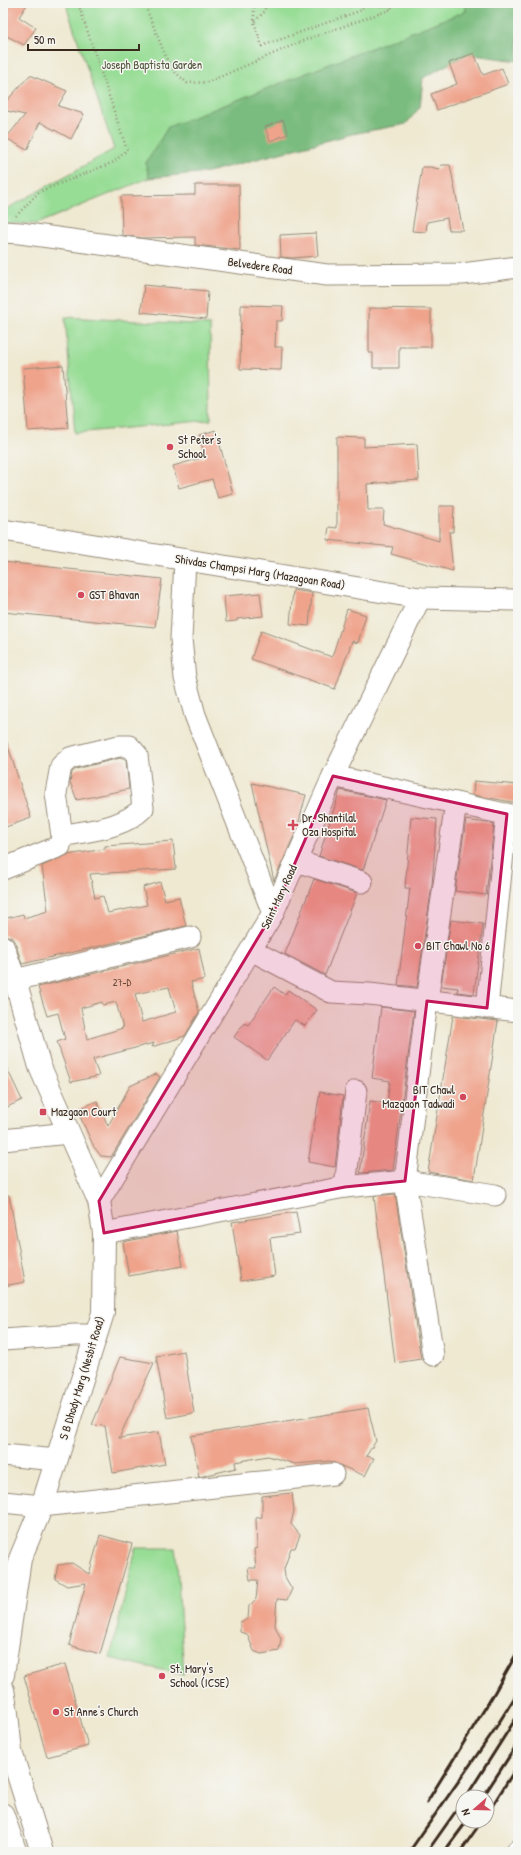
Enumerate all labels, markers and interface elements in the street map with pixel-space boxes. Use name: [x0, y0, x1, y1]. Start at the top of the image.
scale bar: [28, 26, 139, 52]
text: 50 m: [34, 31, 55, 48]
park label: Joseph Baptista Garden: [102, 56, 202, 73]
street label: Belvedere Road: [227, 253, 294, 278]
place label: St Peter's School: [178, 431, 221, 462]
marker: St Peter's School: [165, 442, 175, 452]
street label: Shivdas Champsi Marg (Mazagoan Road): [174, 550, 346, 593]
place label: GST Bhavan: [89, 586, 139, 603]
marker: GST Bhavan: [76, 590, 86, 600]
place label: Dr. Shantilal Oza Hospital: [302, 809, 357, 840]
marker: Dr. Shantilal Oza Hospital: [287, 819, 299, 831]
street label: Saint Mary Road: [256, 862, 301, 932]
place label: BIT Chawl No 6: [426, 937, 490, 954]
marker: BIT Chawl No 6: [413, 941, 423, 951]
house number: 27-D: [113, 976, 131, 989]
place label: BIT Chawl Mazgaon Tadwadi: [382, 1081, 456, 1112]
marker: BIT Chawl Mazgaon Tadwadi: [458, 1092, 468, 1102]
place label: Mazgaon Court: [51, 1103, 117, 1120]
marker: Mazgaon Court: [38, 1107, 48, 1117]
street label: S B Dhody Marg (Nesbit Road): [55, 1314, 108, 1442]
place label: St. Mary's School (ICSE): [170, 1660, 229, 1691]
marker: St. Mary's School (ICSE): [157, 1671, 167, 1681]
place label: St Anne's Church: [64, 1703, 138, 1720]
marker: St Anne's Church: [51, 1707, 61, 1717]
north arrow: [455, 1789, 495, 1829]
text: N: [458, 1807, 473, 1818]

